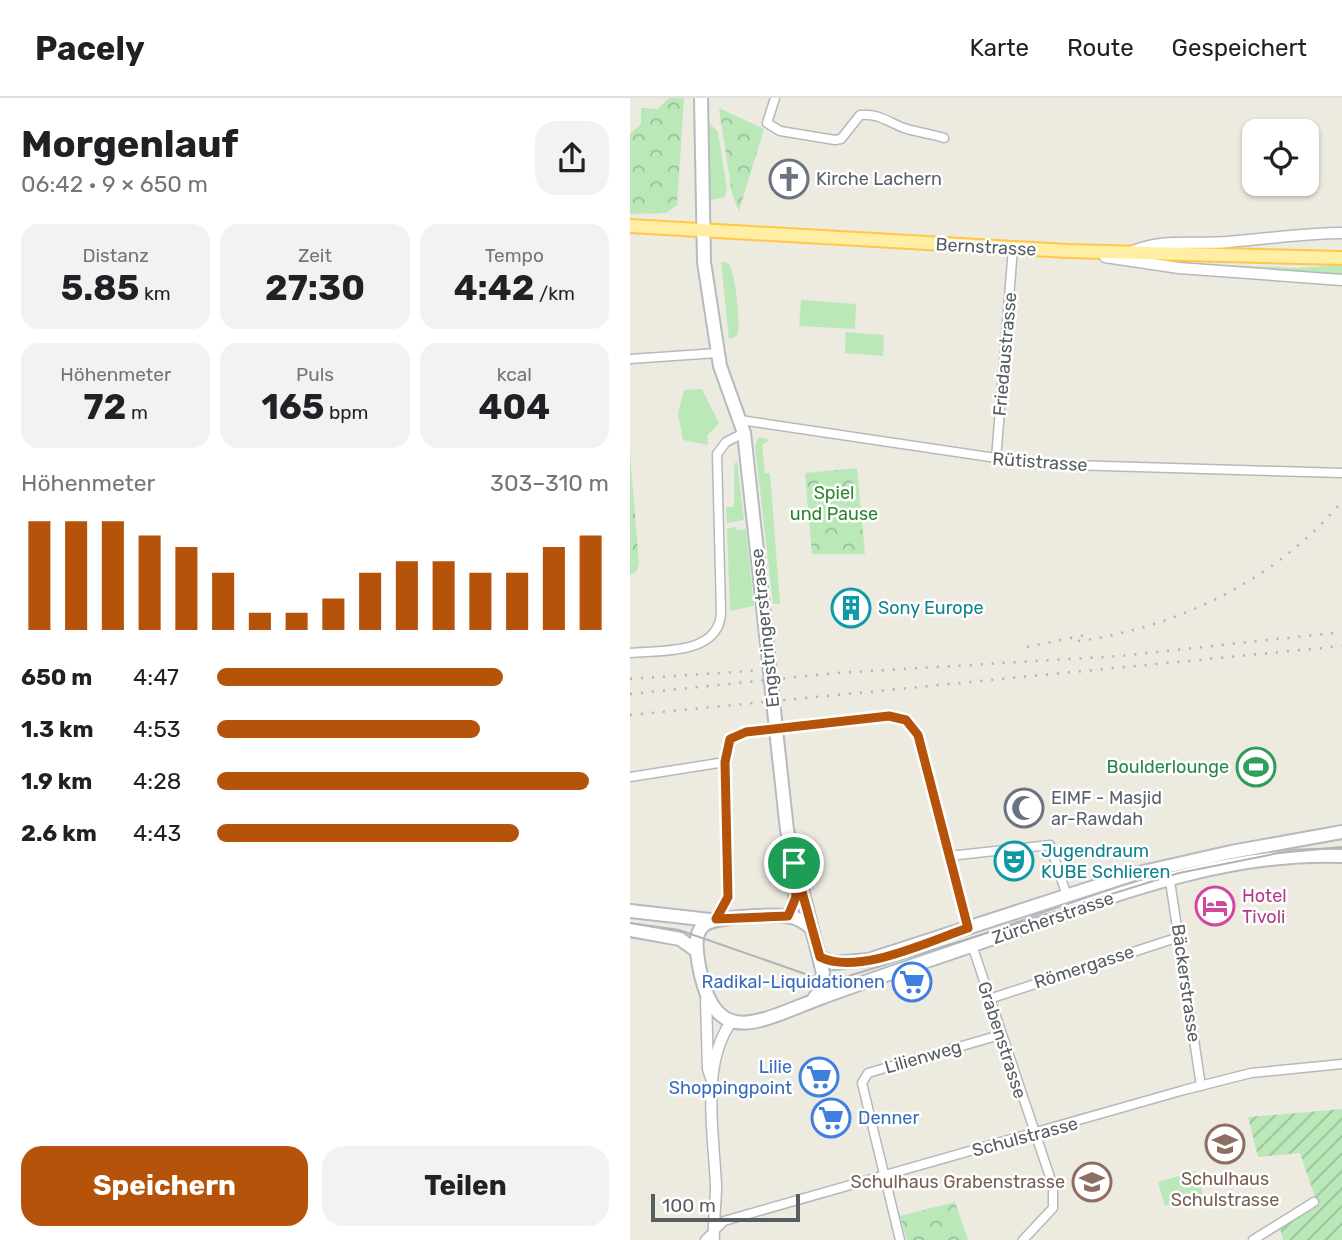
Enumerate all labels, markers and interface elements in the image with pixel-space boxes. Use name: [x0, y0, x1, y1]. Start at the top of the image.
text: Pacely: [35, 29, 145, 68]
text: Karte: [970, 34, 1029, 62]
text: Route: [1067, 34, 1134, 62]
text: Gespeichert: [1172, 34, 1307, 62]
map controls: [1242, 119, 1319, 196]
button: locate: [1242, 119, 1319, 196]
text: Morgenlauf: [21, 121, 238, 167]
button: share: [535, 121, 609, 195]
church icon: Kirche Lachern: [768, 158, 810, 200]
place label: Kirche Lachern: [816, 168, 942, 190]
text: 06:42 · 9 × 650 m: [21, 170, 208, 198]
street label: Bernstrasse: [935, 233, 1037, 261]
text: Distanz: [82, 244, 149, 267]
text: Zeit: [298, 244, 332, 267]
text: Tempo: [485, 244, 544, 267]
text: 5.85: [61, 267, 139, 309]
text: 27:30: [265, 267, 365, 309]
text: 4:42: [454, 267, 534, 309]
text: km: [139, 282, 171, 305]
text: /km: [534, 282, 575, 305]
street label: Friedaustrasse: [989, 291, 1021, 417]
text: Höhenmeter: [60, 363, 171, 386]
text: Puls: [296, 363, 334, 386]
text: kcal: [497, 363, 532, 386]
text: 72: [83, 386, 126, 428]
text: 165: [262, 386, 324, 428]
text: 404: [479, 386, 550, 428]
text: m: [126, 401, 148, 424]
text: bpm: [324, 401, 368, 424]
street label: Rütistrasse: [992, 448, 1088, 476]
text: Höhenmeter: [21, 469, 155, 497]
text: 303–310 m: [490, 469, 609, 497]
park label: Spiel und Pause: [790, 482, 878, 525]
street label: Engstringerstrasse: [746, 547, 784, 709]
building icon: Sony Europe: [830, 587, 872, 629]
place label: Sony Europe: [878, 597, 983, 619]
text: 650 m: [21, 663, 92, 691]
text: 4:47: [133, 663, 179, 691]
text: 1.3 km: [21, 715, 94, 743]
text: 4:53: [133, 715, 181, 743]
sports icon: Boulderlounge: [1235, 746, 1277, 788]
place label: Boulderlounge: [1107, 756, 1229, 778]
text: 1.9 km: [21, 767, 92, 795]
text: 4:28: [133, 767, 181, 795]
mosque icon: EIMF - Masjid ar-Rawdah: [1003, 787, 1045, 829]
place label: EIMF - Masjid ar-Rawdah: [1051, 787, 1162, 830]
text: 2.6 km: [21, 819, 97, 847]
text: 4:43: [133, 819, 181, 847]
pin: [764, 833, 824, 893]
theatre icon: Jugendraum KUBE Schlieren: [993, 840, 1035, 882]
place label: Jugendraum KUBE Schlieren: [1041, 840, 1170, 883]
icon: arrive: [775, 844, 813, 882]
hotel icon: Hotel Tivoli: [1194, 885, 1236, 927]
place label: Hotel Tivoli: [1242, 885, 1287, 928]
street label: Zürcherstrasse: [989, 887, 1117, 949]
street label: Bäckerstrasse: [1167, 923, 1205, 1043]
street label: Römergasse: [1031, 940, 1137, 994]
supermarket icon: Radikal-Liquidationen: [891, 961, 933, 1003]
place label: Radikal-Liquidationen: [702, 971, 885, 993]
street label: Grabenstrasse: [973, 979, 1031, 1101]
street label: Lilienweg: [882, 1036, 964, 1078]
place label: Lilie Shoppingpoint: [669, 1056, 792, 1099]
supermarket icon: Lilie Shoppingpoint: [798, 1056, 840, 1098]
supermarket icon: Denner: [810, 1097, 852, 1139]
place label: Denner: [858, 1107, 919, 1129]
street label: Schulstrasse: [970, 1112, 1080, 1162]
school or university icon: Schulhaus Schulstrasse: [1204, 1123, 1246, 1165]
button: Speichern: [21, 1146, 308, 1226]
button: Teilen: [322, 1146, 609, 1226]
school or university icon: Schulhaus Grabenstrasse: [1071, 1161, 1113, 1203]
place label: Schulhaus Schulstrasse: [1171, 1168, 1279, 1211]
place label: Schulhaus Grabenstrasse: [851, 1171, 1065, 1193]
scale bar: [651, 1191, 800, 1223]
text: 100 m: [662, 1194, 716, 1217]

